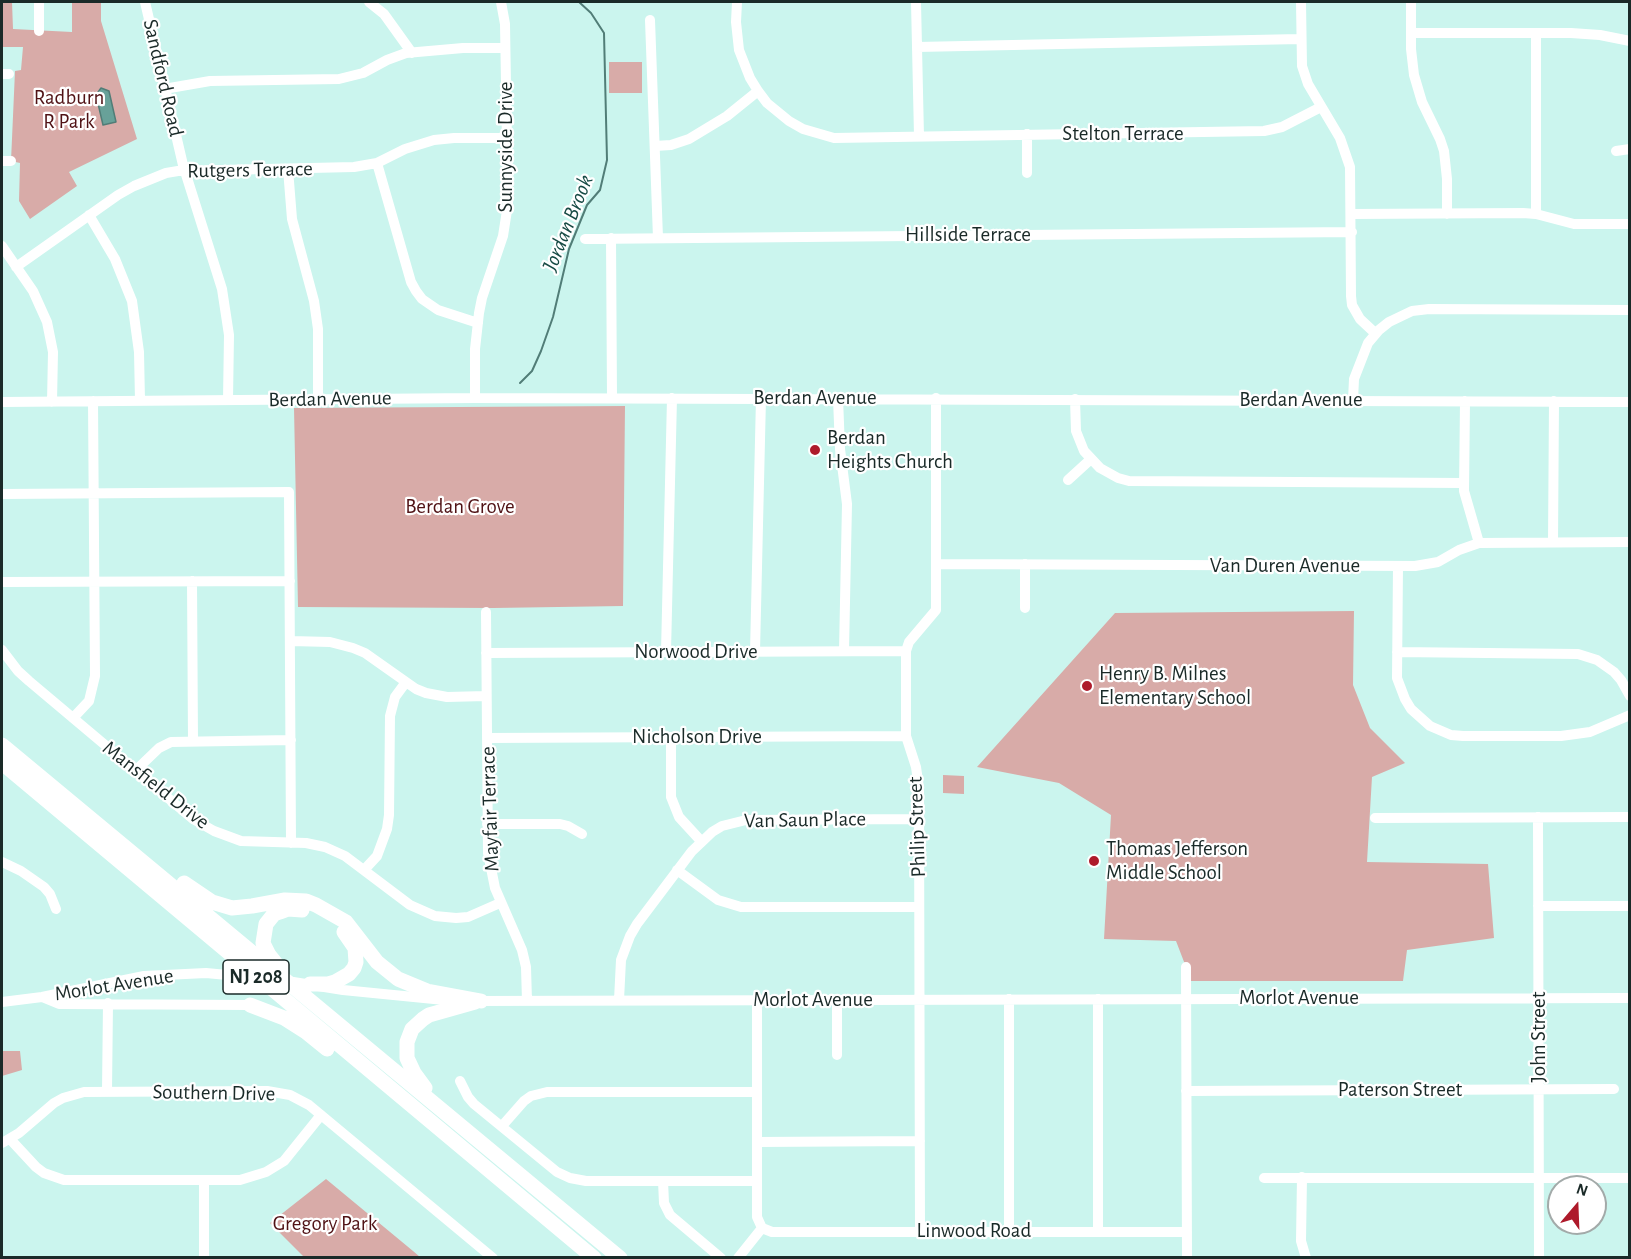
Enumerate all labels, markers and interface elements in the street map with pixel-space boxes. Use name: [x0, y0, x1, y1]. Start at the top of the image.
street label: Sandford Road: [137, 17, 189, 139]
street label: Sunnyside Drive: [493, 82, 519, 212]
park label: Radburn R Park: [34, 85, 104, 135]
street label: Stelton Terrace: [1062, 121, 1184, 147]
street label: Rutgers Terrace: [187, 156, 313, 184]
water label: Jordan Brook: [537, 171, 599, 275]
street label: Hillside Terrace: [905, 222, 1031, 248]
street label: Berdan Avenue: [268, 385, 392, 413]
street label: Berdan Avenue: [753, 385, 877, 411]
street label: Berdan Avenue: [1239, 387, 1363, 413]
place label: Berdan Heights Church: [827, 425, 953, 475]
marker: Berdan Heights Church: [808, 443, 822, 457]
park label: Berdan Grove: [405, 494, 515, 520]
street label: Van Duren Avenue: [1210, 553, 1360, 579]
street label: Norwood Drive: [634, 639, 758, 665]
place label: Henry B. Milnes Elementary School: [1099, 661, 1251, 711]
marker: Henry B. Milnes Elementary School: [1080, 679, 1094, 693]
street label: Nicholson Drive: [632, 724, 762, 750]
street label: Mansfield Drive: [97, 735, 215, 835]
street label: Mayfair Terrace: [475, 746, 505, 872]
street label: Philip Street: [903, 776, 931, 878]
street label: Van Saun Place: [744, 806, 866, 834]
place label: Thomas Jefferson Middle School: [1106, 836, 1248, 886]
marker: Thomas Jefferson Middle School: [1087, 854, 1101, 868]
road number: NJ 208: [223, 960, 289, 994]
street label: Morlot Avenue: [53, 963, 175, 1007]
street label: Morlot Avenue: [1239, 985, 1359, 1011]
street label: Morlot Avenue: [753, 987, 873, 1013]
street label: John Street: [1526, 992, 1552, 1082]
street label: Paterson Street: [1338, 1077, 1462, 1103]
street label: Southern Drive: [153, 1079, 275, 1107]
north arrow: [1547, 1175, 1607, 1235]
text: N: [1574, 1180, 1590, 1199]
park label: Gregory Park: [273, 1211, 377, 1237]
street label: Linwood Road: [917, 1218, 1031, 1244]

